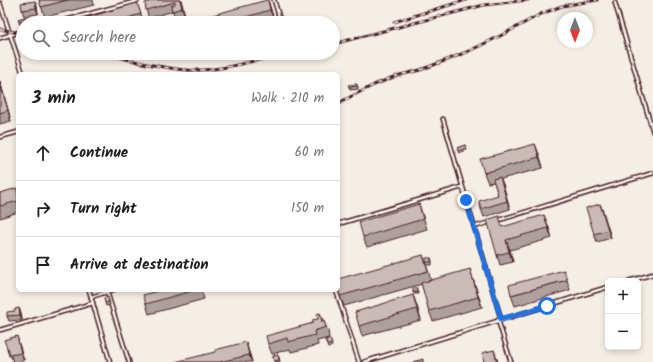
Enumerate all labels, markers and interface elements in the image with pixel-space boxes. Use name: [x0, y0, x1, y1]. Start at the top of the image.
north arrow: [557, 12, 593, 48]
search box: [16, 16, 340, 60]
text: Search here: [62, 26, 136, 50]
icon: search: [30, 27, 52, 49]
text: 3 min: [32, 85, 76, 112]
text: Walk · 210 m: [251, 88, 324, 109]
text: Continue: [70, 141, 128, 165]
icon: ahead: [32, 142, 54, 164]
text: 60 m: [295, 142, 324, 163]
route end: [457, 191, 475, 209]
text: Turn right: [70, 197, 137, 221]
icon: right: [32, 198, 54, 220]
text: 150 m: [291, 198, 324, 219]
text: Arrive at destination: [70, 253, 209, 277]
icon: arrive: [32, 254, 54, 276]
map controls: [605, 278, 641, 350]
button: +: [605, 278, 641, 314]
route start: [538, 297, 556, 315]
button: −: [605, 314, 641, 350]

